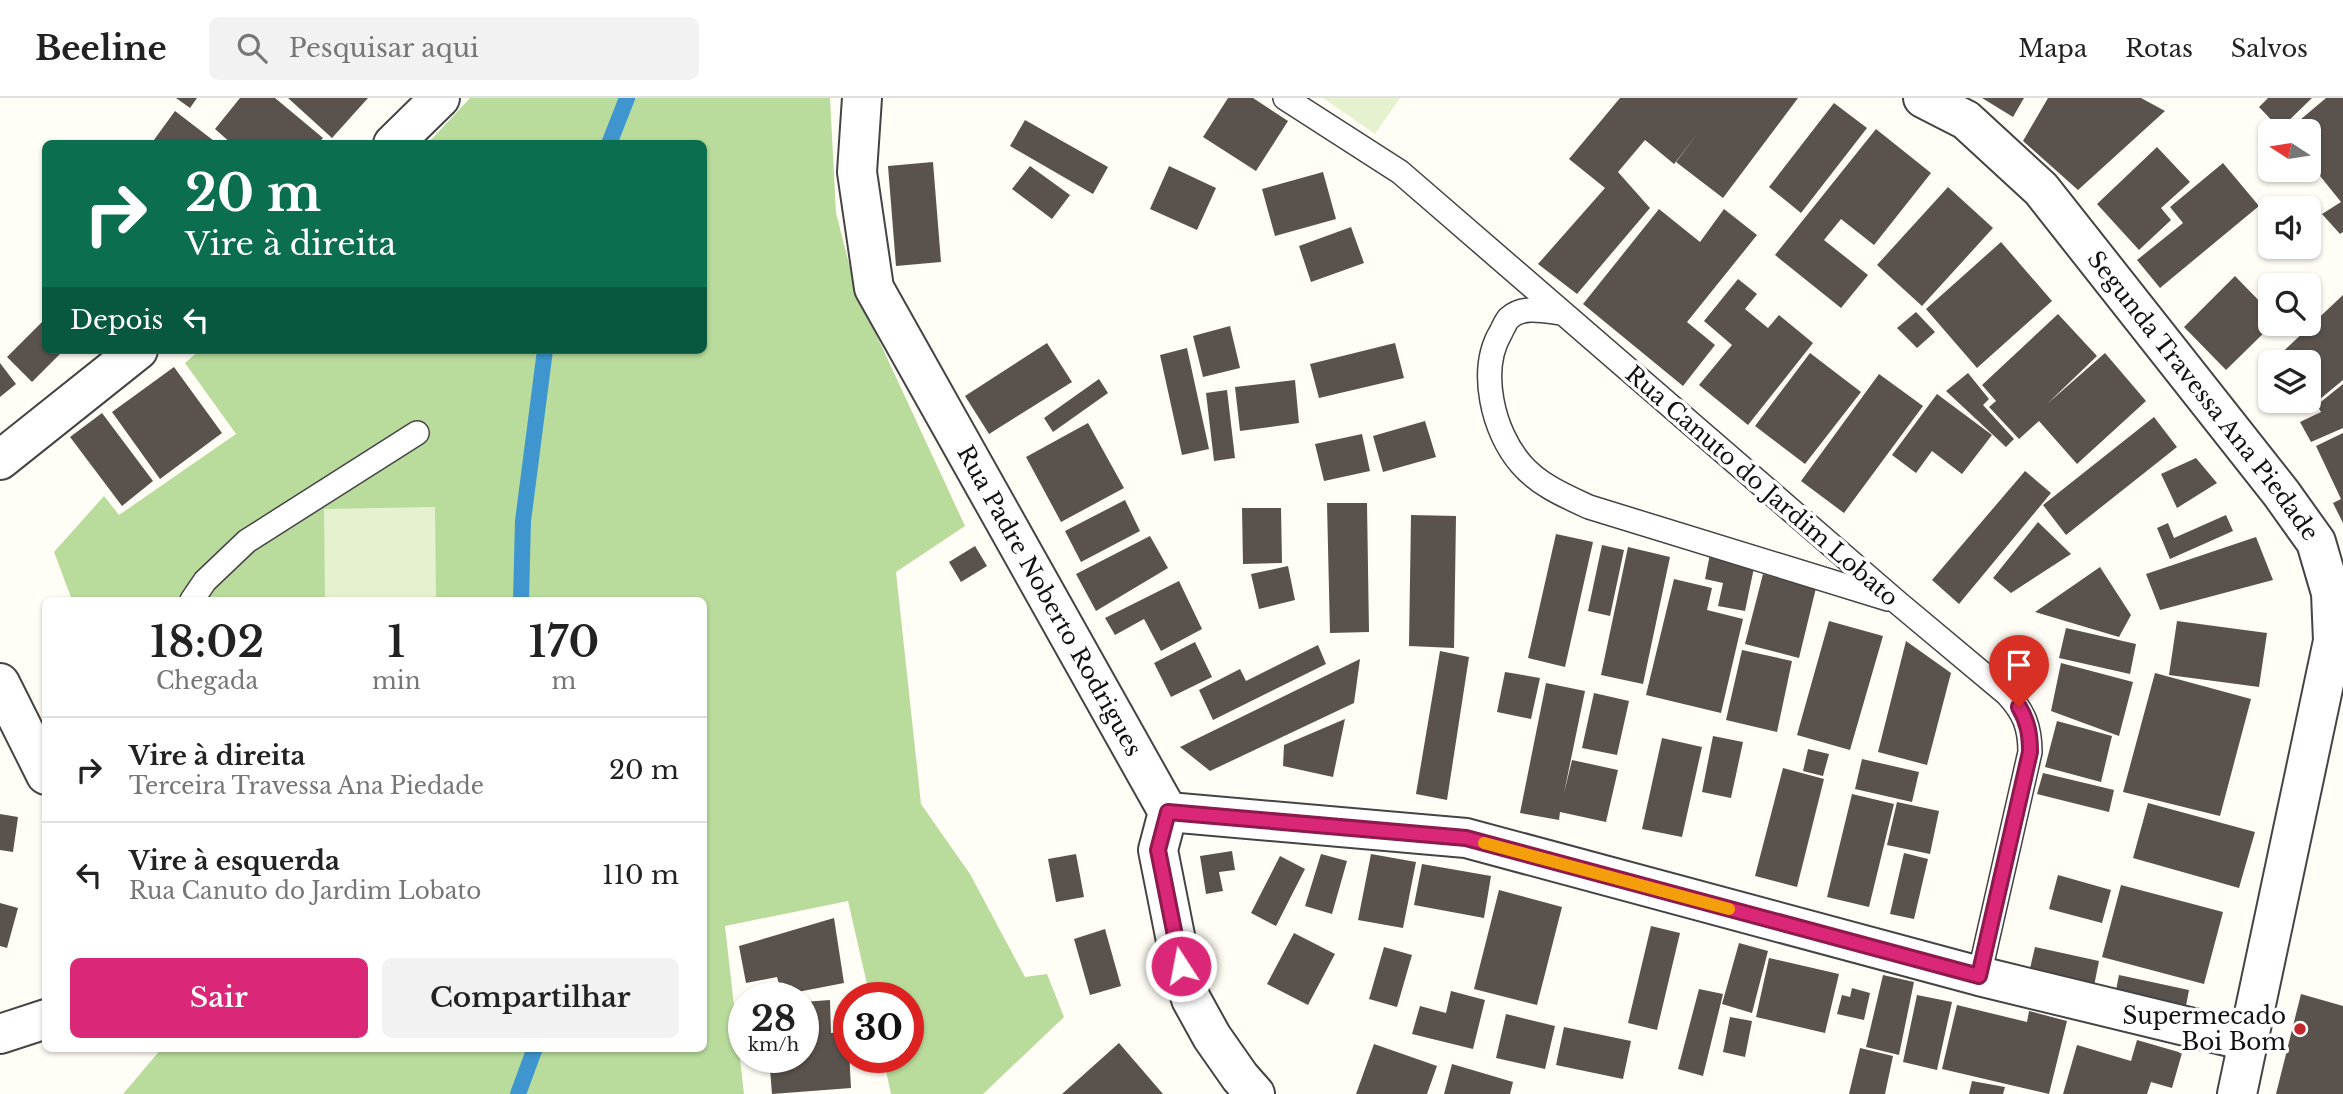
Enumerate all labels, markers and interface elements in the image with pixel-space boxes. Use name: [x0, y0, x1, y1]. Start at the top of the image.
search box: [209, 17, 699, 80]
text: Beeline: [35, 28, 167, 69]
icon: search: [233, 29, 271, 67]
text: Pesquisar aqui: [289, 32, 479, 64]
text: Mapa: [2018, 34, 2087, 63]
text: Rotas: [2125, 34, 2193, 63]
text: Salvos: [2231, 34, 2308, 63]
north arrow: [2258, 119, 2320, 182]
map controls: [2258, 119, 2321, 413]
text: 20 m: [185, 163, 321, 224]
icon: right: [70, 168, 161, 259]
button: sound: [2258, 196, 2321, 259]
text: Vire à direita: [185, 224, 396, 264]
street label: Segunda Travessa Ana Piedade: [2081, 245, 2324, 546]
button: search: [2258, 273, 2321, 336]
icon: left: [177, 301, 215, 339]
text: Depois: [70, 304, 163, 336]
button: layers: [2258, 350, 2321, 413]
street label: Rua Canuto do Jardim Lobato: [1620, 360, 1904, 612]
street label: Rua Padre Noberto Rodrigues: [951, 440, 1148, 761]
text: 18:02: [150, 616, 264, 668]
text: 1: [387, 616, 406, 668]
text: 170: [528, 616, 599, 668]
pin: [1989, 635, 2049, 707]
icon: arrive: [2000, 646, 2038, 684]
text: Chegada: [156, 667, 258, 695]
text: min: [372, 667, 420, 695]
text: m: [551, 667, 576, 695]
text: Vire à direita: [129, 740, 305, 772]
icon: right: [70, 751, 108, 789]
text: 20 m: [609, 754, 679, 786]
text: Terceira Travessa Ana Piedade: [129, 772, 484, 800]
text: Vire à esquerda: [129, 845, 340, 877]
icon: left: [70, 856, 108, 894]
text: 110 m: [602, 859, 679, 891]
text: Rua Canuto do Jardim Lobato: [129, 877, 481, 905]
position arrow: [1144, 929, 1218, 1003]
button: Sair: [70, 958, 368, 1038]
button: Compartilhar: [382, 958, 679, 1038]
speed limit sign: 30: [833, 982, 924, 1073]
text: 28: [751, 997, 796, 1040]
place label: Supermecado Boi Bom: [2122, 1002, 2286, 1056]
marker: Supermecado Boi Bom: [2292, 1021, 2308, 1037]
text: km/h: [748, 1034, 799, 1056]

